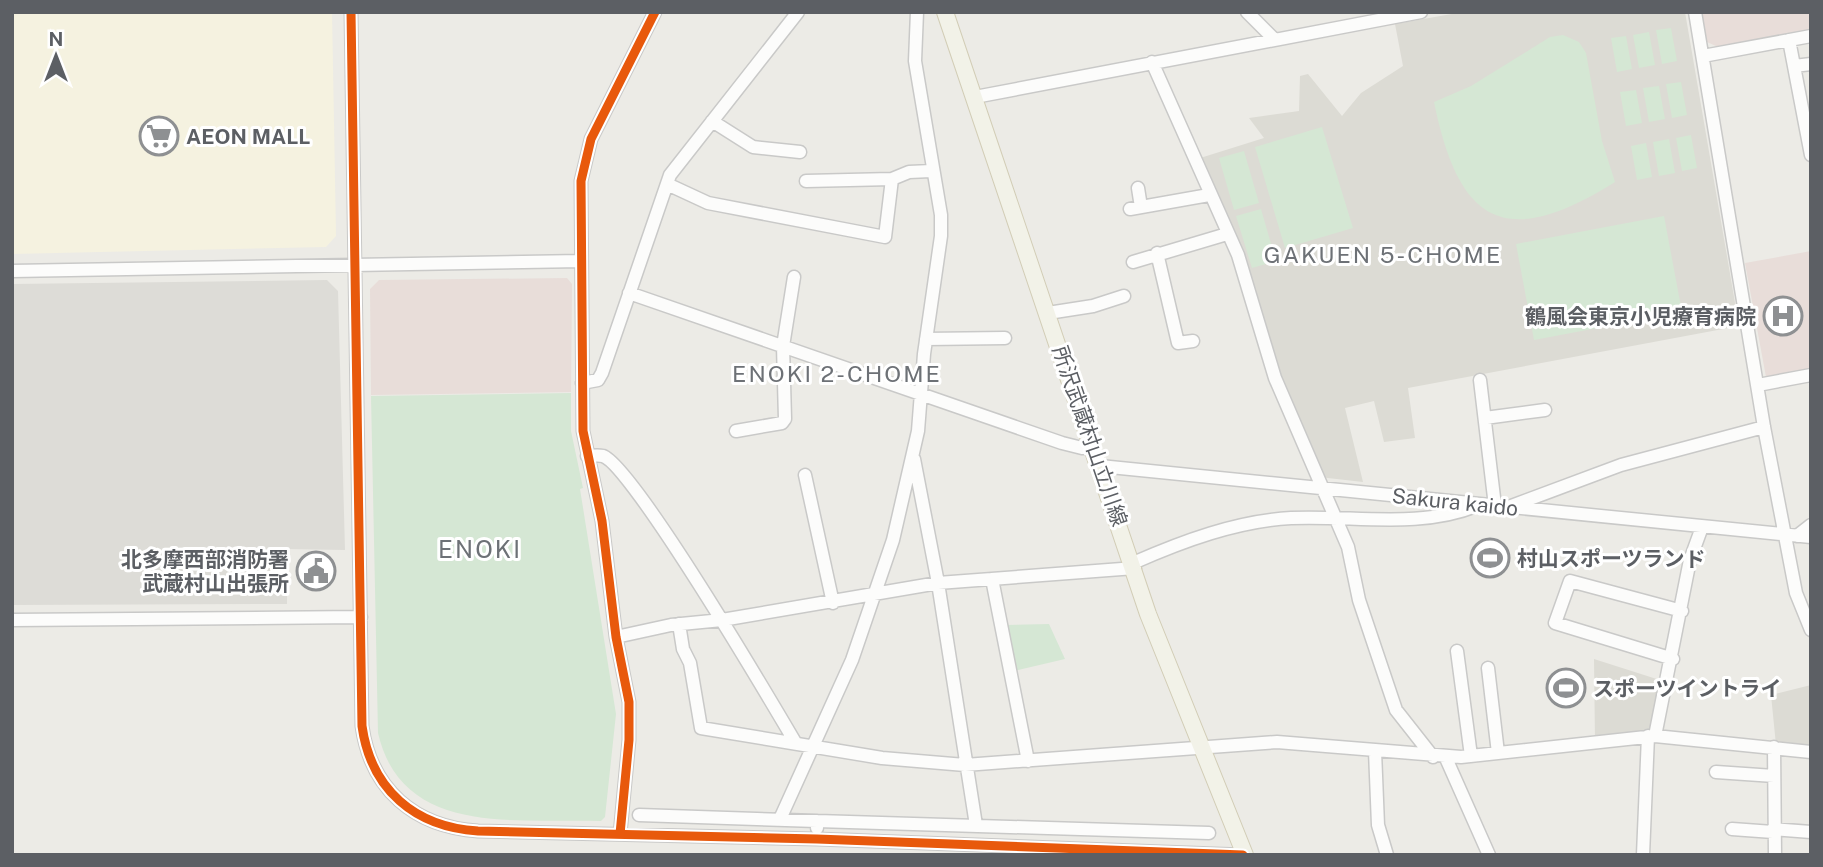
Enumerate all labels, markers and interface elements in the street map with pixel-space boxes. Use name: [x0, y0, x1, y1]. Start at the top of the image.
north arrow: [21, 21, 91, 91]
text: N: [49, 28, 63, 50]
supermarket icon: AEON MALL: [138, 115, 180, 157]
place label: AEON MALL: [186, 124, 310, 149]
district label: GAKUEN 5-CHOME: [1264, 241, 1502, 268]
hospital icon: 鶴風会東京小児療育病院: [1762, 295, 1804, 337]
place label: 鶴風会東京小児療育病院: [1525, 304, 1756, 329]
street label: 所沢武蔵村山立川線: [1047, 343, 1133, 529]
district label: ENOKI 2-CHOME: [732, 360, 942, 387]
street label: Sakura kaido: [1391, 483, 1519, 521]
district label: ENOKI: [438, 535, 522, 563]
sports icon: 村山スポーツランド: [1469, 537, 1511, 579]
place label: 村山スポーツランド: [1517, 546, 1706, 571]
place label: 北多摩西部消防署 武蔵村山出張所: [121, 547, 289, 596]
public building icon: 北多摩西部消防署 武蔵村山出張所: [295, 550, 337, 592]
sports icon: スポーツイントライ: [1545, 667, 1587, 709]
place label: スポーツイントライ: [1593, 676, 1782, 701]

